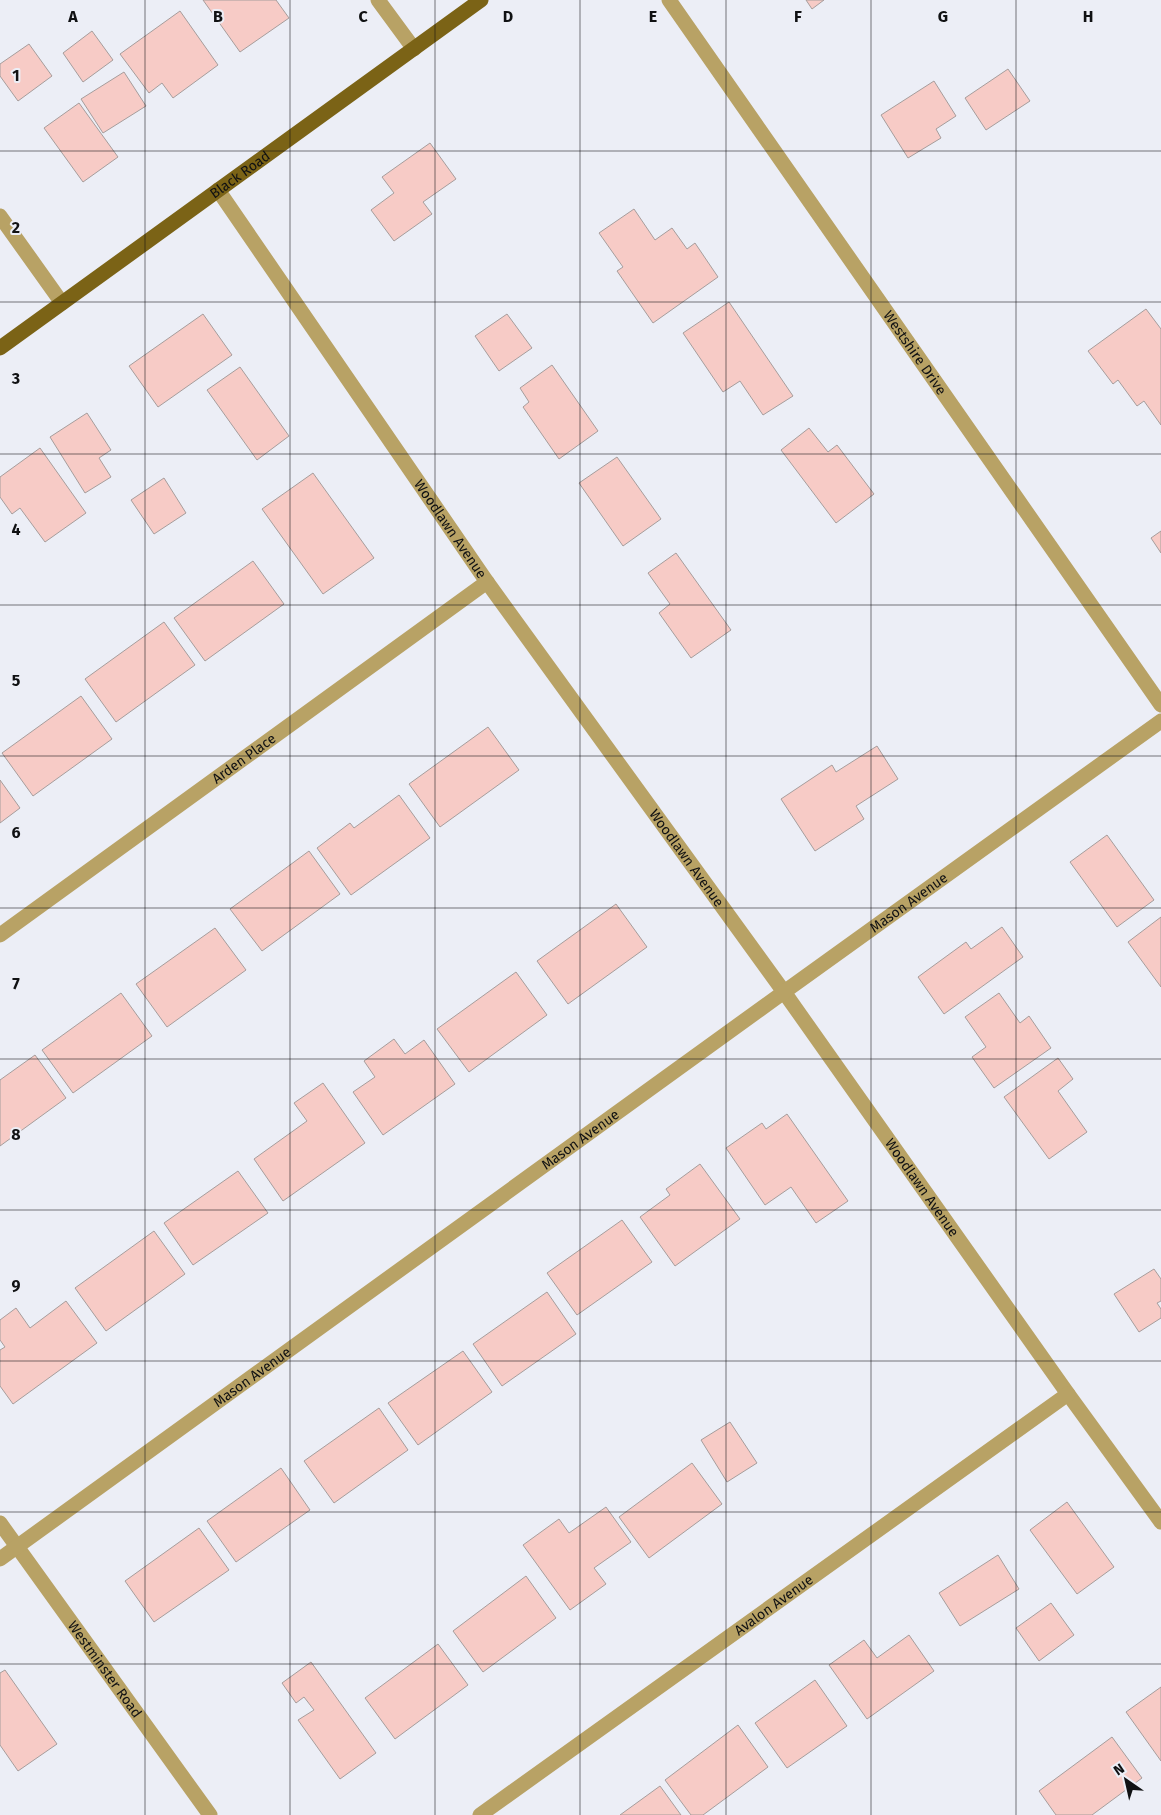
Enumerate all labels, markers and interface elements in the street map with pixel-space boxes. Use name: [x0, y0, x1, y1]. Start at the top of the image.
text: A: [67, 7, 78, 26]
text: B: [213, 7, 223, 26]
text: C: [358, 7, 368, 26]
text: D: [503, 7, 513, 26]
text: E: [649, 7, 657, 26]
text: F: [794, 7, 802, 26]
text: G: [938, 7, 948, 26]
text: H: [1083, 7, 1093, 26]
text: 1: [12, 66, 20, 85]
street label: Black Road: [207, 147, 273, 202]
text: 2: [12, 218, 20, 237]
street label: Westshire Drive: [879, 308, 950, 398]
text: 3: [11, 369, 20, 388]
street label: Woodlawn Avenue: [410, 476, 490, 582]
text: 4: [11, 520, 21, 539]
text: 5: [12, 671, 21, 690]
street label: Arden Place: [209, 730, 279, 788]
street label: Woodlawn Avenue: [645, 806, 727, 910]
text: 6: [11, 823, 21, 842]
street label: Mason Avenue: [867, 869, 951, 936]
text: 7: [12, 974, 20, 993]
street label: Mason Avenue: [538, 1106, 623, 1174]
text: 8: [11, 1125, 21, 1144]
street label: Woodlawn Avenue: [881, 1135, 962, 1240]
text: 9: [12, 1276, 21, 1295]
street label: Mason Avenue: [210, 1343, 294, 1411]
street label: Avalon Avenue: [731, 1571, 817, 1639]
street label: Westminster Road: [64, 1618, 145, 1721]
north arrow: [1101, 1755, 1151, 1805]
text: N: [1110, 1760, 1128, 1779]

